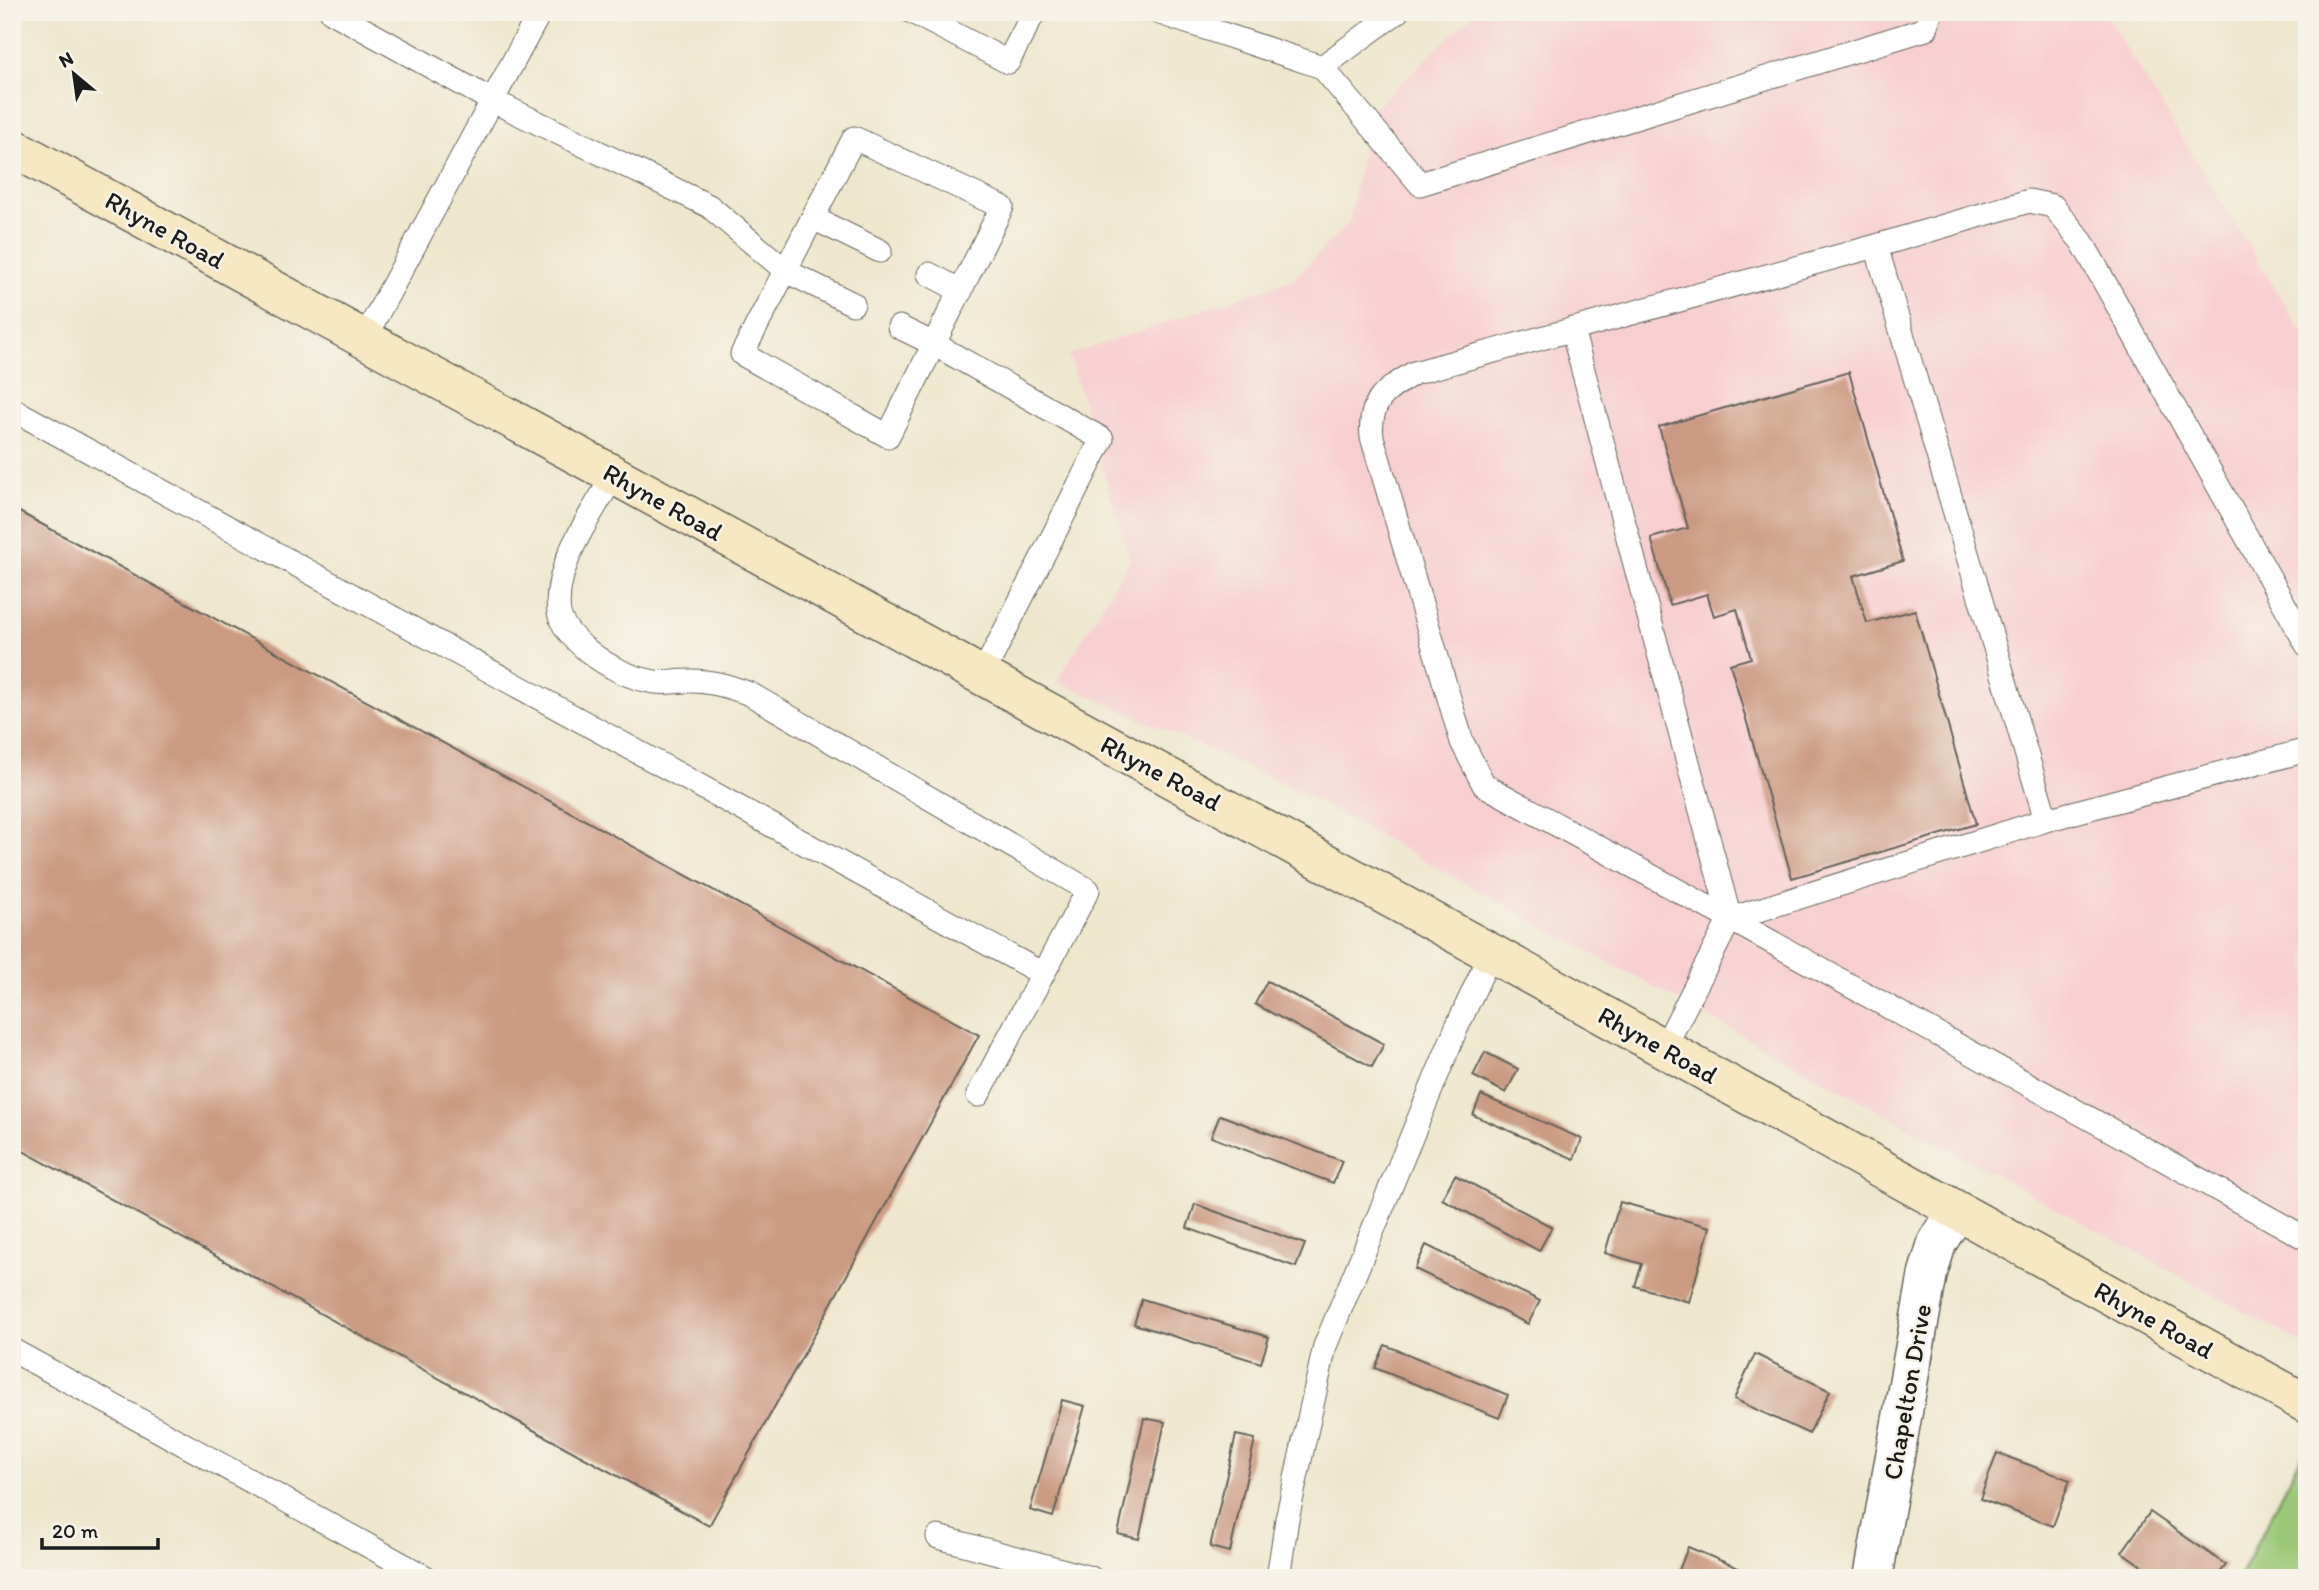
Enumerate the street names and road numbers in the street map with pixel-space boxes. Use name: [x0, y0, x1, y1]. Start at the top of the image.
street label: Rhyne Road: [99, 184, 231, 276]
street label: Rhyne Road: [597, 456, 729, 548]
street label: Rhyne Road: [1095, 728, 1227, 818]
street label: Rhyne Road: [1592, 999, 1724, 1091]
street label: Rhyne Road: [2088, 1274, 2220, 1366]
street label: Chapelton Drive: [1876, 1302, 1938, 1482]

